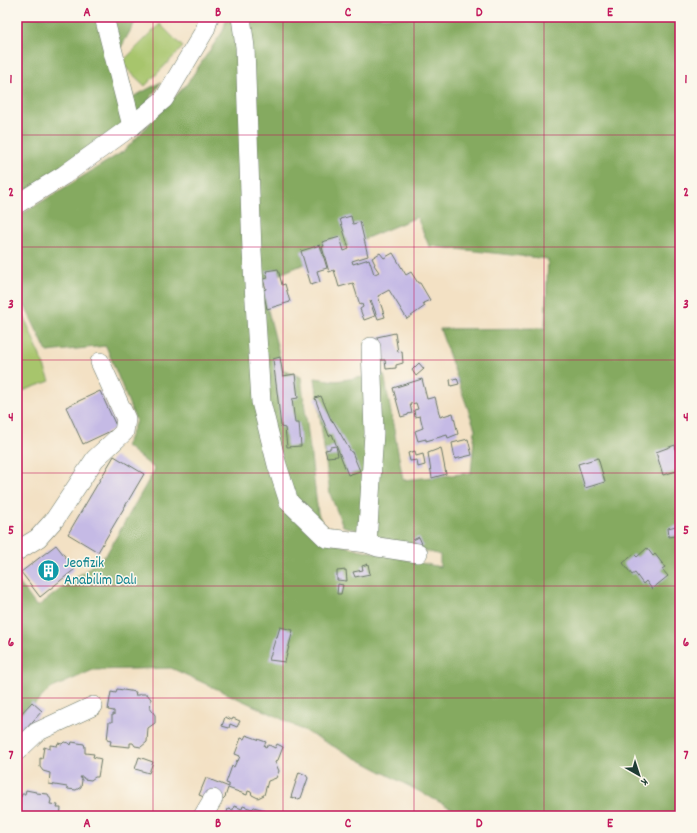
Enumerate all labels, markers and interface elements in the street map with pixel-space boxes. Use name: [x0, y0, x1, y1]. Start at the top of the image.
text: A: [83, 4, 91, 23]
text: B: [215, 4, 221, 23]
text: C: [345, 4, 352, 23]
text: D: [476, 4, 483, 23]
text: E: [607, 4, 614, 23]
text: 1: [10, 71, 13, 90]
text: 1: [685, 71, 688, 90]
text: 2: [8, 184, 14, 203]
text: 2: [683, 184, 689, 203]
text: 3: [8, 296, 14, 315]
text: 3: [683, 296, 689, 315]
text: 4: [8, 409, 14, 428]
text: 4: [683, 409, 689, 428]
text: 5: [8, 522, 14, 541]
text: 5: [683, 522, 689, 541]
place label: Jeofizik Anabilim Dalı: [64, 553, 137, 592]
building icon: Jeofizik Anabilim Dalı: [35, 558, 61, 584]
text: 6: [8, 634, 15, 653]
text: 6: [683, 634, 690, 653]
text: 7: [9, 747, 14, 766]
text: 7: [684, 747, 689, 766]
north arrow: [619, 755, 659, 795]
text: K: [637, 773, 651, 789]
text: A: [83, 815, 91, 833]
text: B: [215, 815, 221, 833]
text: C: [345, 815, 352, 833]
text: D: [476, 815, 483, 833]
text: E: [607, 815, 614, 833]

